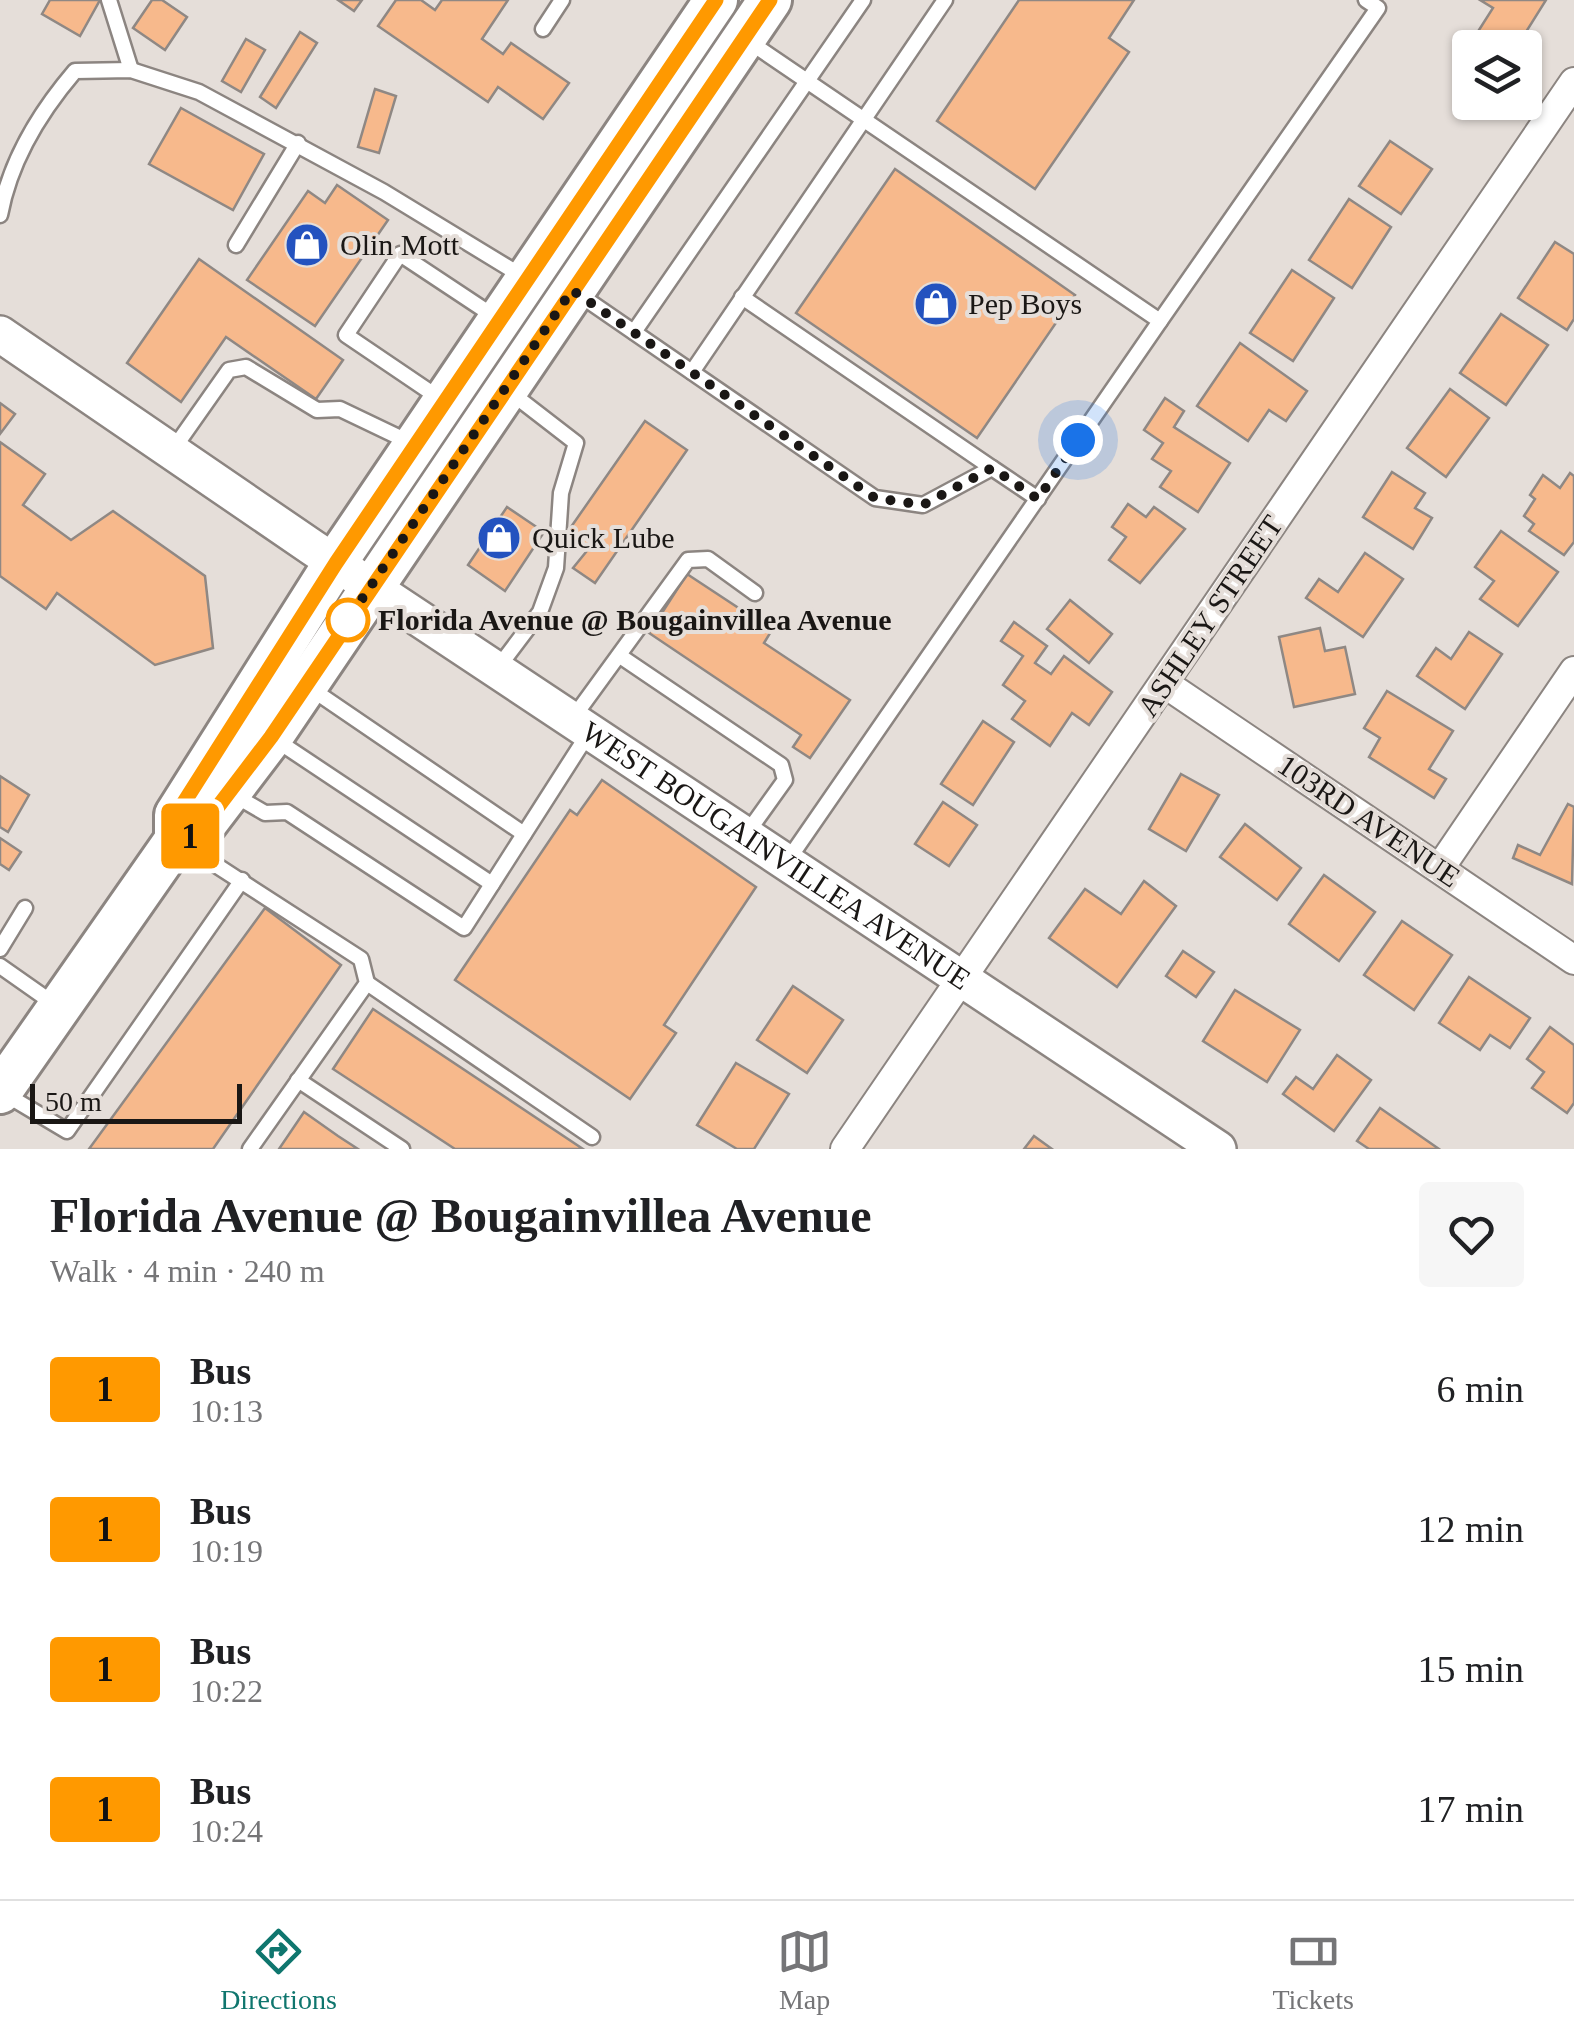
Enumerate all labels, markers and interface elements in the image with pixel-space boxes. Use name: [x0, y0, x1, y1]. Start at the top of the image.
map controls: [1452, 30, 1542, 120]
button: layers: [1452, 30, 1542, 120]
shop icon: Olin Mott: [284, 222, 330, 268]
place label: Olin Mott: [340, 228, 460, 261]
shop icon: Pep Boys: [913, 281, 959, 327]
place label: Pep Boys: [968, 287, 1082, 320]
your location: [1053, 415, 1103, 465]
street label: ASHLEY STREET: [1130, 509, 1289, 722]
shop icon: Quick Lube: [476, 515, 522, 561]
place label: Quick Lube: [532, 521, 674, 554]
marker: Florida Avenue @ Bougainvillea Avenue: [327, 599, 369, 641]
place label: Florida Avenue @ Bougainvillea Avenue: [378, 603, 892, 636]
street label: WEST BOUGAINVILLEA AVENUE: [576, 714, 977, 996]
street label: 103RD AVENUE: [1272, 748, 1466, 894]
line badge: 1: [158, 804, 222, 868]
text: 1: [181, 817, 199, 856]
scale bar: [30, 1079, 242, 1124]
text: 50 m: [45, 1086, 102, 1117]
button: heart: [1419, 1182, 1524, 1287]
text: Florida Avenue @ Bougainvillea Avenue: [50, 1189, 872, 1242]
text: Walk · 4 min · 240 m: [50, 1253, 325, 1289]
text: Bus: [190, 1350, 251, 1392]
text: 6 min: [1436, 1368, 1524, 1410]
text: 1: [96, 1370, 114, 1409]
text: 10:13: [190, 1393, 263, 1429]
text: Bus: [190, 1490, 251, 1532]
text: 12 min: [1417, 1508, 1524, 1550]
text: 1: [96, 1510, 114, 1549]
text: 10:19: [190, 1533, 263, 1569]
text: Bus: [190, 1630, 251, 1672]
text: 15 min: [1417, 1648, 1524, 1690]
text: 1: [96, 1650, 114, 1689]
text: 10:22: [190, 1673, 263, 1709]
text: Bus: [190, 1770, 251, 1812]
text: 17 min: [1417, 1788, 1524, 1830]
text: 1: [96, 1790, 114, 1829]
text: 10:24: [190, 1813, 263, 1849]
tab: Directions: [220, 1924, 337, 2016]
tab: Map: [777, 1924, 832, 2016]
tab: Tickets: [1272, 1924, 1354, 2016]

